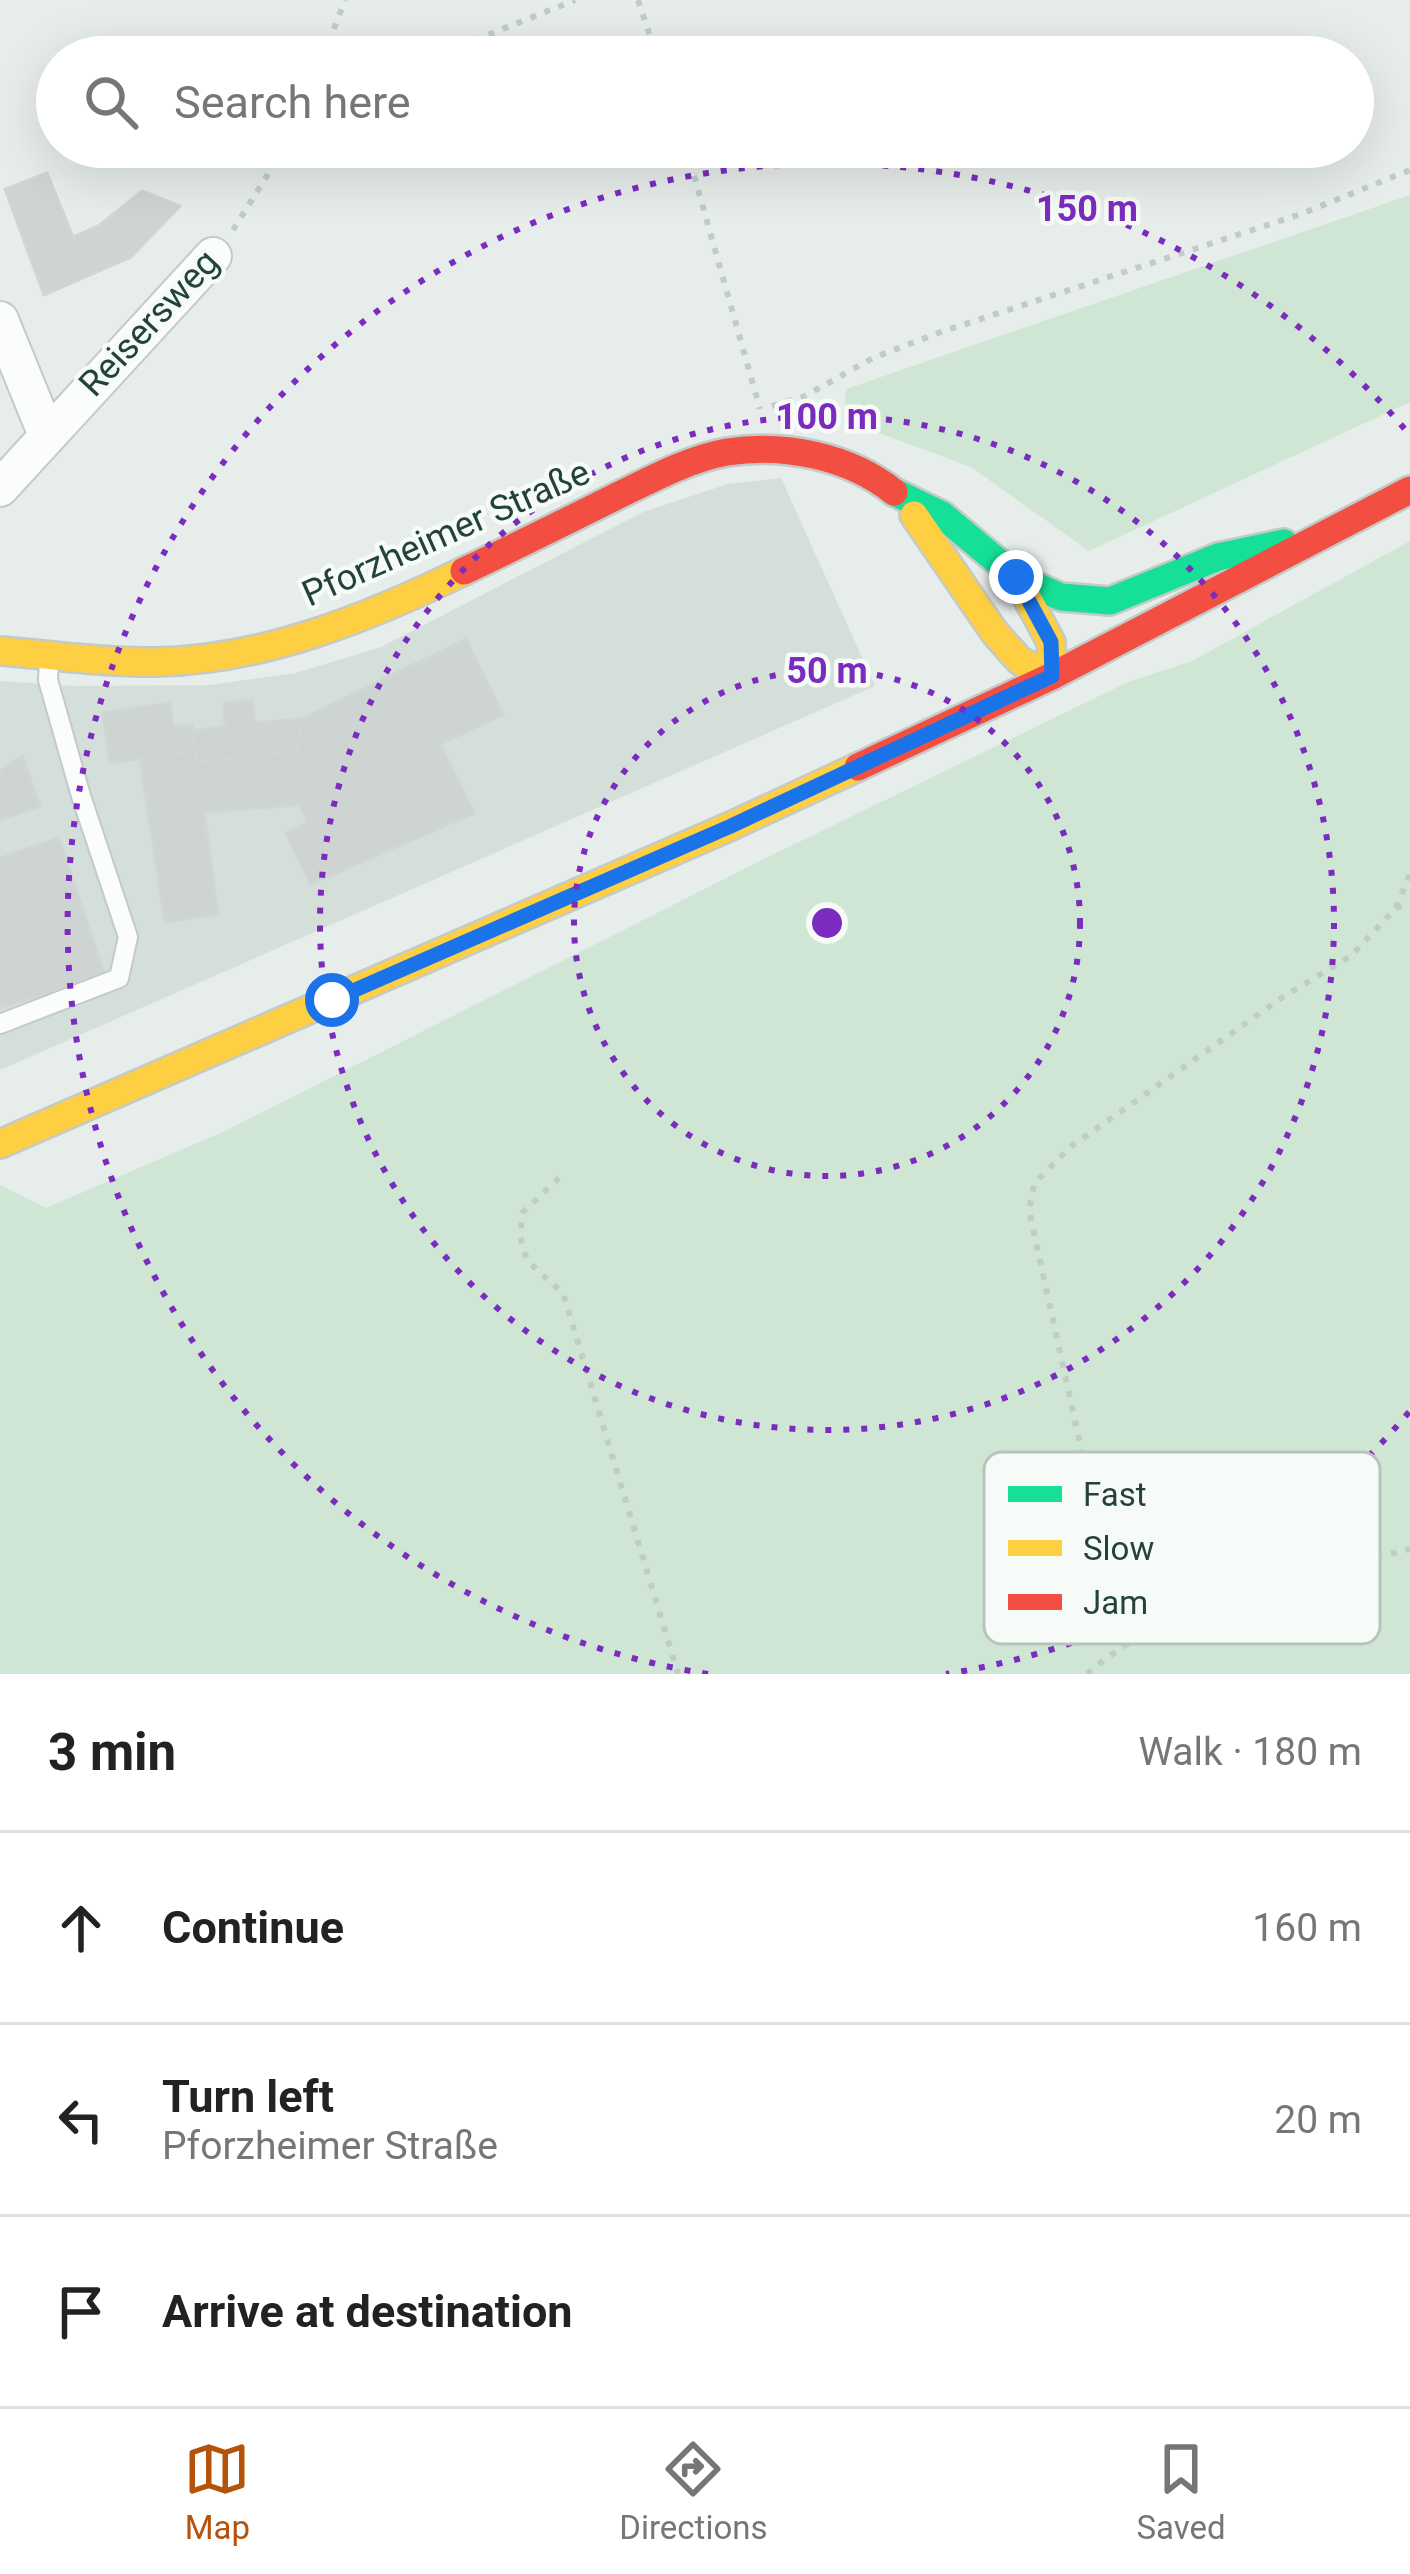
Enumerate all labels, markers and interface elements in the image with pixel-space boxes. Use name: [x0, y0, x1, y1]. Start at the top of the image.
search box: [36, 36, 1374, 168]
icon: search: [78, 69, 144, 135]
text: Search here: [174, 76, 411, 129]
text: 150 m: [1036, 188, 1138, 230]
street label: Reisersweg: [71, 241, 227, 405]
text: 100 m: [776, 396, 878, 438]
street label: Pforzheimer Straße: [296, 451, 596, 615]
route end: [989, 550, 1043, 604]
text: 50 m: [786, 650, 868, 692]
centre of rings: [806, 902, 848, 944]
route start: [305, 973, 359, 1027]
legend: [984, 1452, 1380, 1644]
text: Fast: [1083, 1475, 1146, 1514]
text: Slow: [1083, 1529, 1154, 1568]
text: Jam: [1083, 1583, 1148, 1622]
text: 3 min: [48, 1723, 176, 1782]
text: Walk · 180 m: [1138, 1729, 1362, 1775]
icon: ahead: [48, 1895, 114, 1961]
text: Continue: [162, 1901, 344, 1954]
text: 160 m: [1252, 1905, 1362, 1951]
text: Turn left: [162, 2070, 334, 2123]
icon: left: [48, 2087, 114, 2153]
text: 20 m: [1274, 2097, 1362, 2143]
text: Pforzheimer Straße: [162, 2123, 498, 2169]
icon: arrive: [48, 2279, 114, 2345]
text: Arrive at destination: [162, 2285, 573, 2338]
tab: Map: [184, 2436, 250, 2547]
tab: Directions: [619, 2436, 768, 2547]
tab: Saved: [1136, 2436, 1226, 2547]

